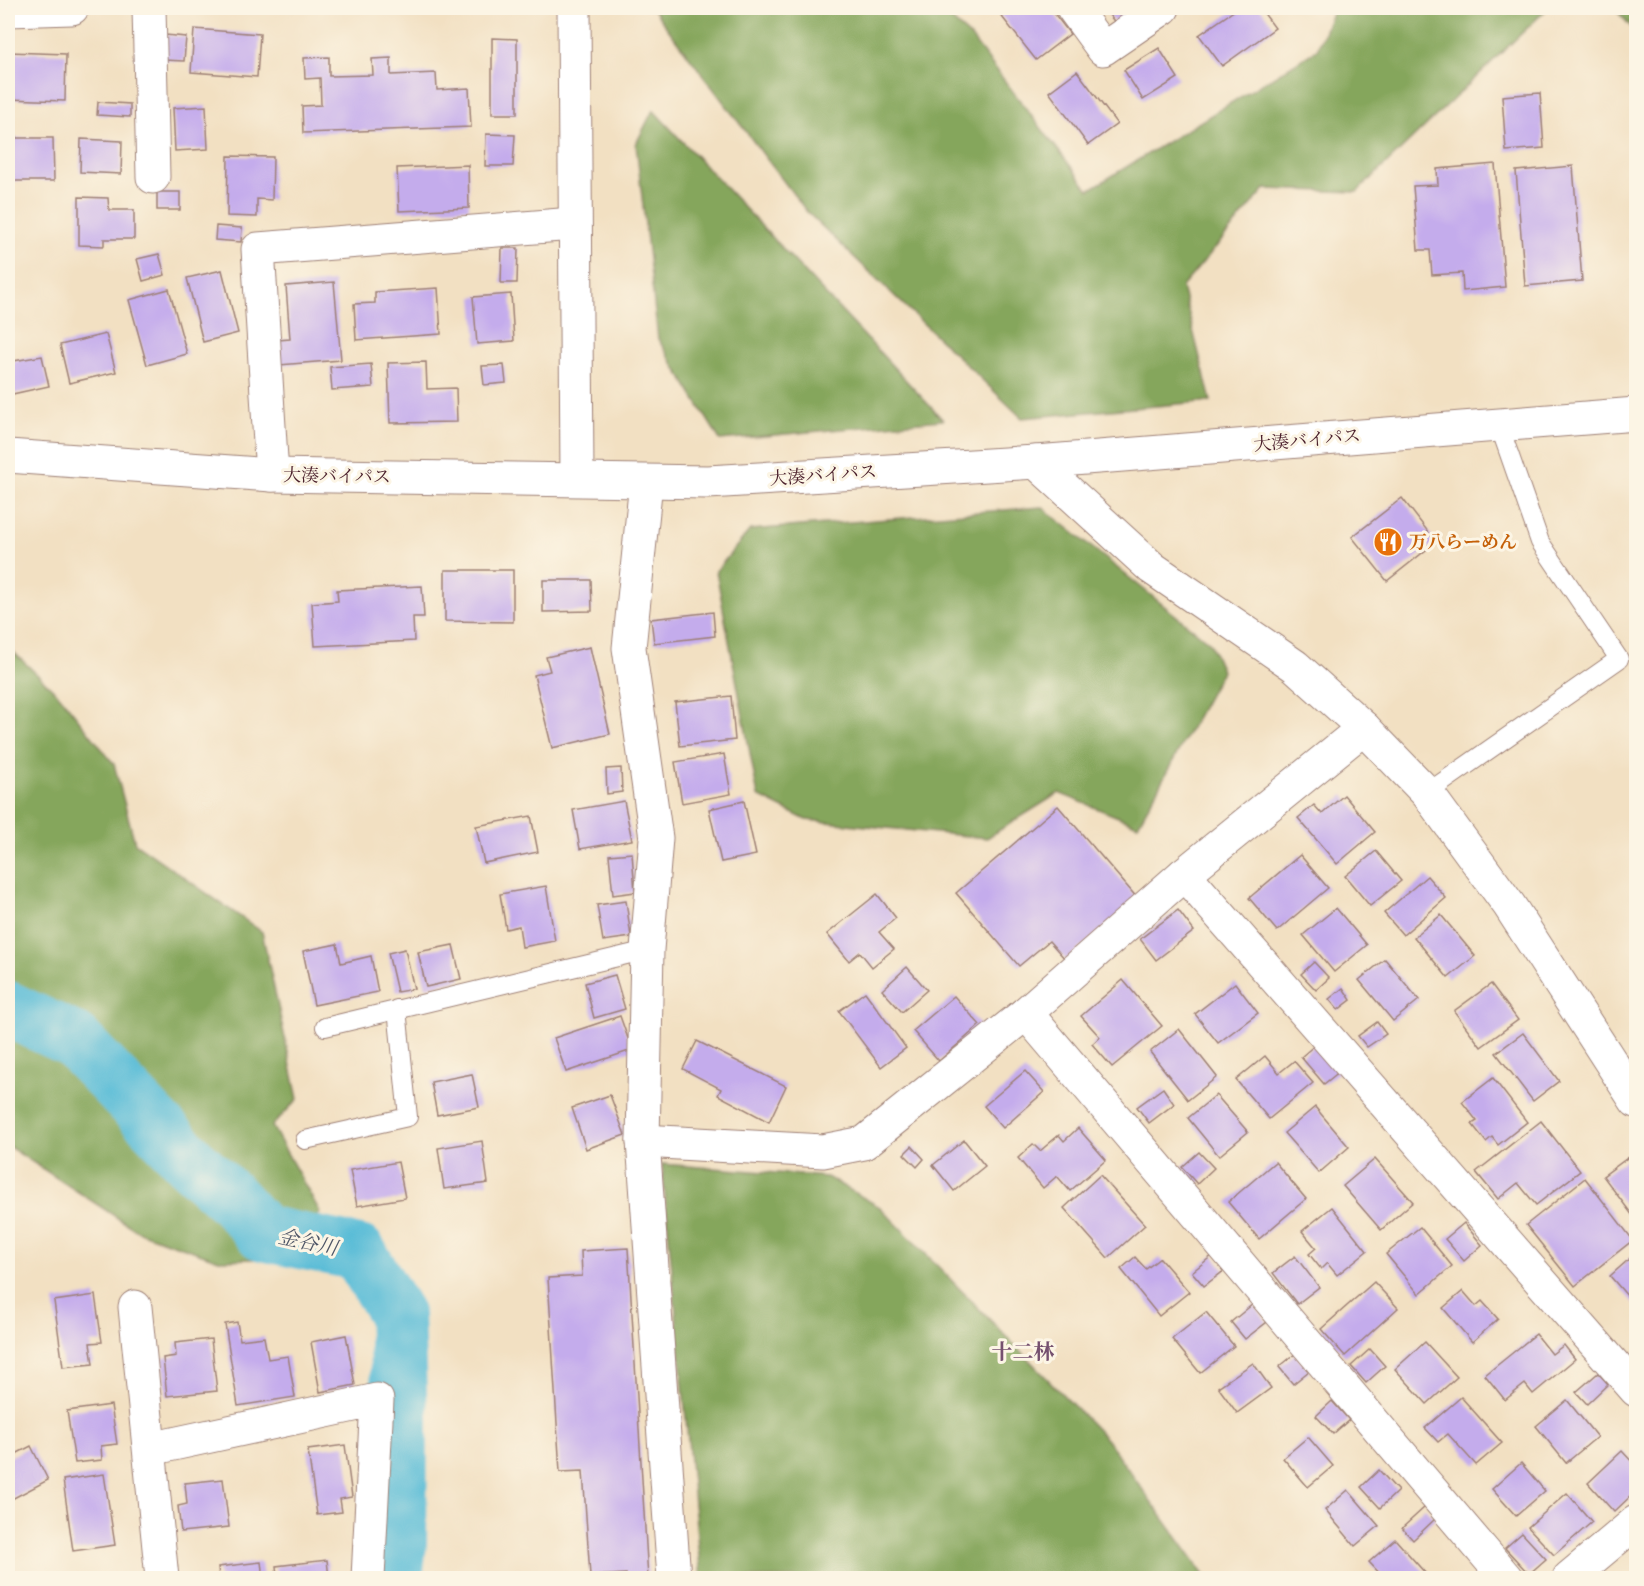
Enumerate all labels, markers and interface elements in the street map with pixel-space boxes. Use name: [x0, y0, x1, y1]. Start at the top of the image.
street label: 大湊バイパス: [1252, 423, 1362, 457]
street label: 大湊バイパス: [768, 459, 878, 491]
street label: 大湊バイパス: [283, 463, 391, 489]
restaurant icon: 万八らーめん: [1372, 526, 1404, 558]
place label: 万八らーめん: [1409, 530, 1517, 554]
water label: 金谷川: [276, 1223, 342, 1262]
district label: 十二林: [992, 1338, 1055, 1366]

